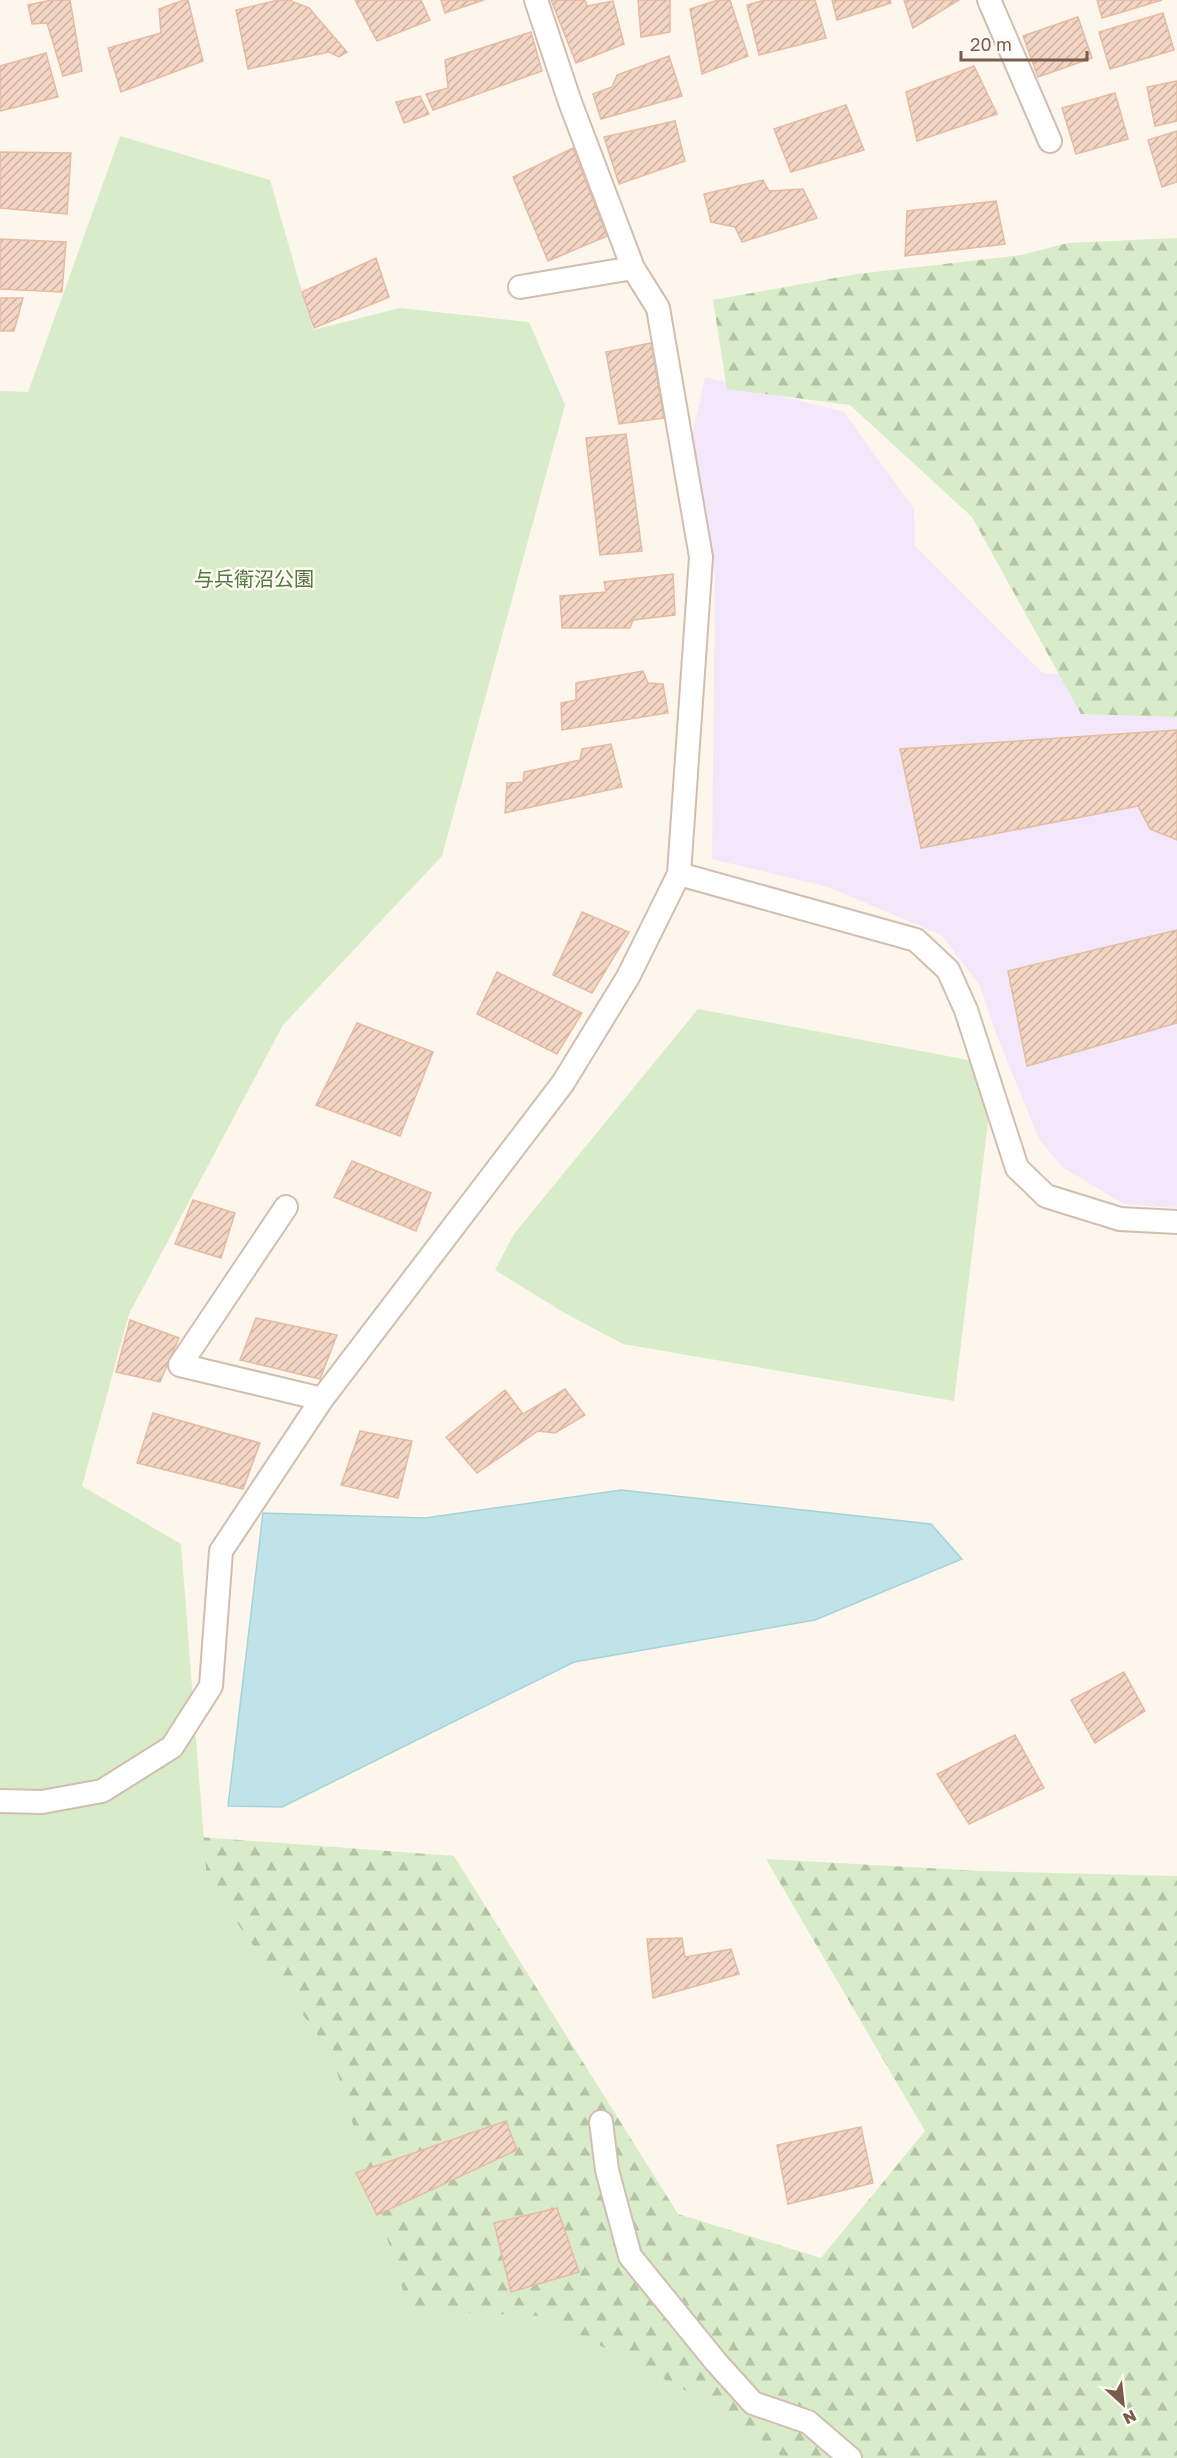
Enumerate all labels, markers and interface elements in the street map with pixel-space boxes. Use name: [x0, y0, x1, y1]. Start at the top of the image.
scale bar: [961, 24, 1087, 62]
text: 20 m: [970, 33, 1012, 55]
park label: 与兵衛沼公園: [194, 566, 314, 590]
north arrow: [1093, 2374, 1153, 2434]
text: N: [1120, 2406, 1140, 2429]

